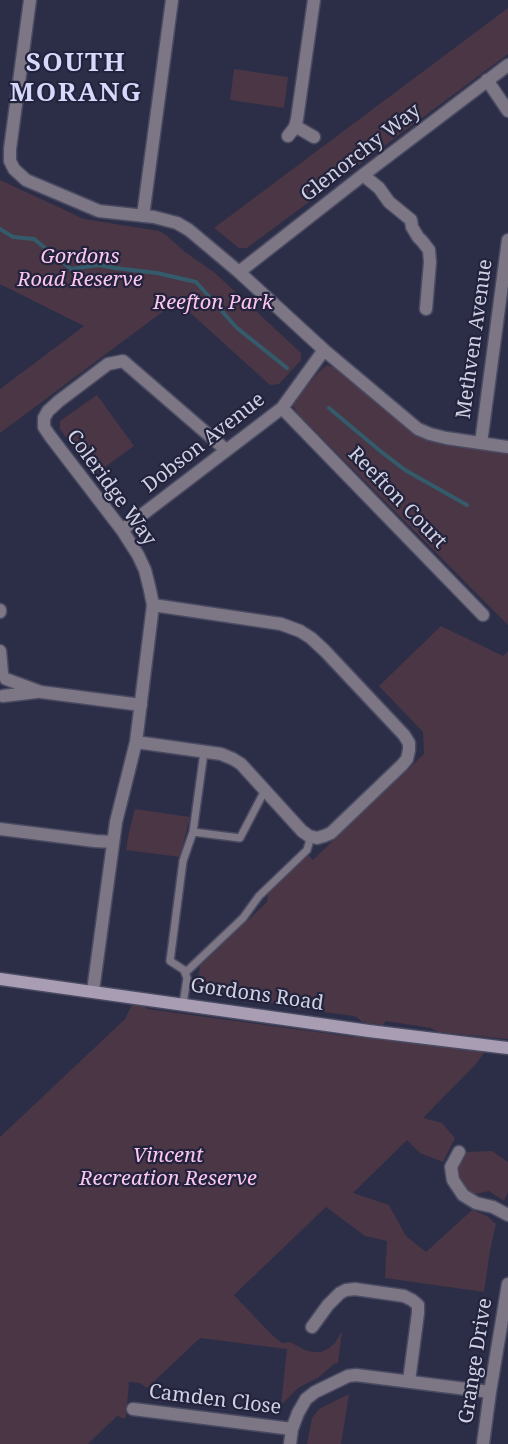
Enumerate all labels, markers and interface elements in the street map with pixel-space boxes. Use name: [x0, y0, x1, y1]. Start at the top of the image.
district label: SOUTH MORANG: [10, 48, 142, 110]
street label: Glenorchy Way: [296, 99, 426, 207]
park label: Gordons Road Reserve: [17, 245, 143, 292]
street label: Methven Avenue: [452, 258, 498, 420]
park label: Reefton Park: [153, 291, 273, 315]
street label: Dobson Avenue: [138, 388, 270, 498]
street label: Coleridge Way: [61, 425, 161, 551]
street label: Reefton Court: [343, 442, 451, 554]
street label: Gordons Road: [189, 974, 325, 1016]
park label: Vincent Recreation Reserve: [79, 1144, 257, 1191]
street label: Grange Drive: [454, 1297, 498, 1425]
street label: Camden Close: [147, 1380, 283, 1420]

